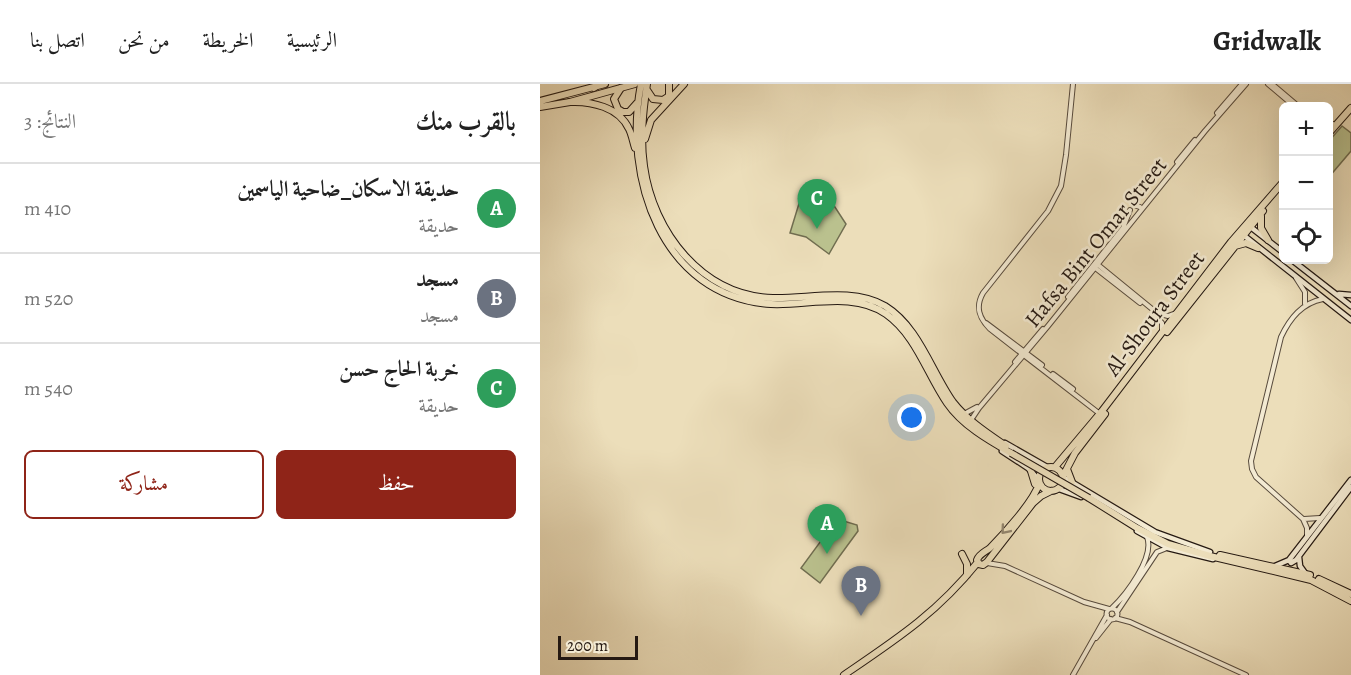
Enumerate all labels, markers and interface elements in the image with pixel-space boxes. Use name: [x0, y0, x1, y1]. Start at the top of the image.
text: Gridwalk: [1213, 22, 1321, 60]
text: اتصل بنا: [30, 26, 85, 54]
text: من نحن: [118, 26, 170, 54]
text: الخريطة: [203, 26, 254, 54]
text: الرئيسية: [287, 26, 337, 54]
map controls: [1279, 102, 1333, 264]
button: +: [1279, 102, 1333, 156]
text: بالقرب منك: [415, 104, 516, 139]
text: النتائج: 3: [24, 108, 76, 135]
street label: Hafsa Bint Omar Street: [1018, 151, 1174, 334]
button: −: [1279, 156, 1333, 210]
text: حديقة الاسكان_ضاحية الياسمين: [238, 174, 459, 204]
pin: C: [798, 180, 836, 229]
text: 410 m: [24, 195, 71, 222]
text: A: [490, 195, 503, 222]
button: locate: [1279, 210, 1333, 264]
text: حديقة: [419, 212, 459, 239]
street label: Al-Shoura Street: [1097, 245, 1212, 383]
text: مسجد: [416, 264, 459, 294]
text: 520 m: [24, 285, 73, 312]
text: B: [490, 285, 503, 312]
text: مسجد: [420, 302, 459, 329]
text: خربة الحاج حسن: [339, 354, 459, 384]
text: 540 m: [24, 375, 73, 402]
text: C: [490, 375, 503, 402]
text: حديقة: [419, 392, 459, 419]
your location: [897, 403, 926, 432]
button: مشاركة: [24, 450, 264, 519]
button: حفظ: [276, 450, 516, 519]
pin: A: [808, 504, 846, 554]
one-way arrow: [1001, 523, 1012, 534]
pin: B: [842, 566, 880, 616]
scale bar: [558, 633, 638, 660]
text: 200 m: [567, 635, 608, 657]

